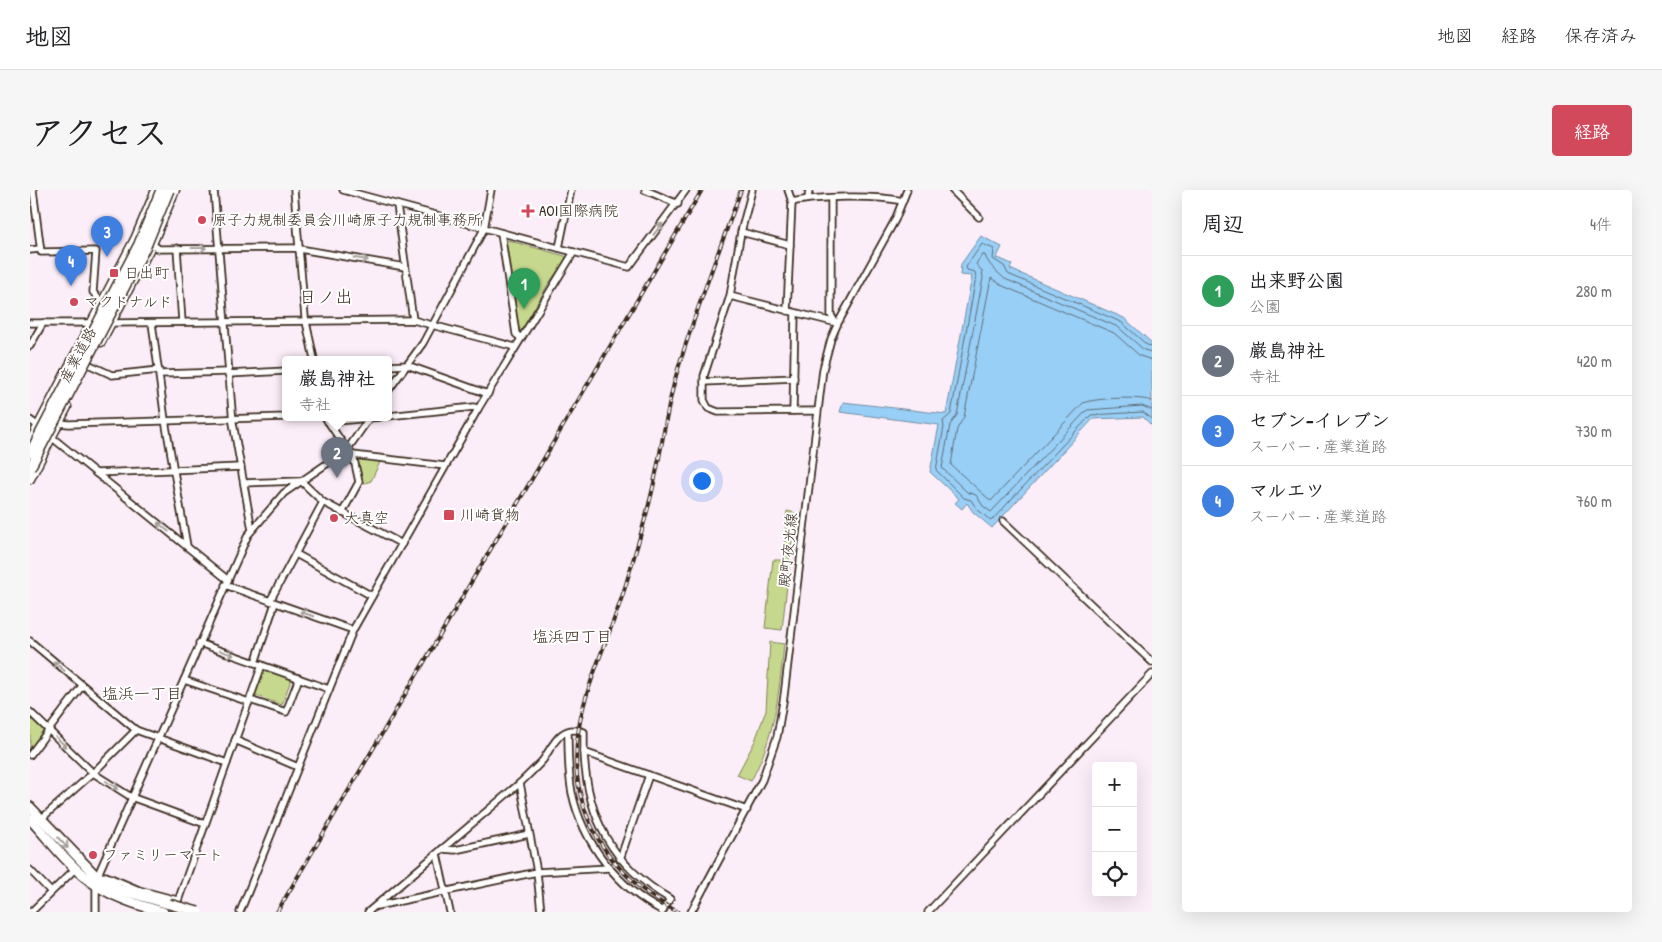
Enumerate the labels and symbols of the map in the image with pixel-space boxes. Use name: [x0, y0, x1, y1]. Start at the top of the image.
place label: AOI国際病院: [539, 200, 618, 221]
marker: AOI国際病院: [521, 204, 535, 218]
place label: 原子力規制委員会川崎原子力規制事務所: [212, 209, 482, 230]
marker: 原子力規制委員会川崎原子力規制事務所: [196, 214, 208, 226]
pin: 3: [91, 216, 123, 257]
one-way arrow: [653, 222, 663, 236]
one-way arrow: [191, 243, 207, 253]
pin: 4: [55, 245, 87, 286]
one-way arrow: [352, 255, 368, 265]
place label: 日出町: [124, 262, 170, 283]
marker: 日出町: [108, 267, 120, 279]
pin: 1: [508, 268, 540, 309]
district label: 日ノ出: [299, 284, 353, 309]
place label: マクドナルド: [84, 291, 173, 312]
marker: マクドナルド: [68, 296, 80, 308]
street label: 産業道路: [54, 323, 101, 386]
pin: 2: [321, 437, 353, 478]
your location: [689, 468, 715, 494]
place label: 川崎貨物: [460, 504, 520, 525]
place label: 大真空: [344, 507, 389, 528]
marker: 川崎貨物: [442, 508, 456, 522]
marker: 大真空: [328, 512, 340, 524]
street label: 殿町夜光線: [773, 512, 802, 588]
one-way arrow: [157, 521, 170, 532]
one-way arrow: [300, 609, 315, 618]
district label: 塩浜四丁目: [532, 625, 612, 647]
one-way arrow: [219, 649, 234, 658]
one-way arrow: [53, 660, 66, 672]
district label: 塩浜一丁目: [102, 682, 182, 704]
one-way arrow: [55, 736, 68, 748]
one-way arrow: [105, 779, 119, 790]
one-way arrow: [57, 837, 69, 849]
place label: ファミリーマート: [103, 844, 223, 865]
marker: ファミリーマート: [87, 849, 99, 861]

